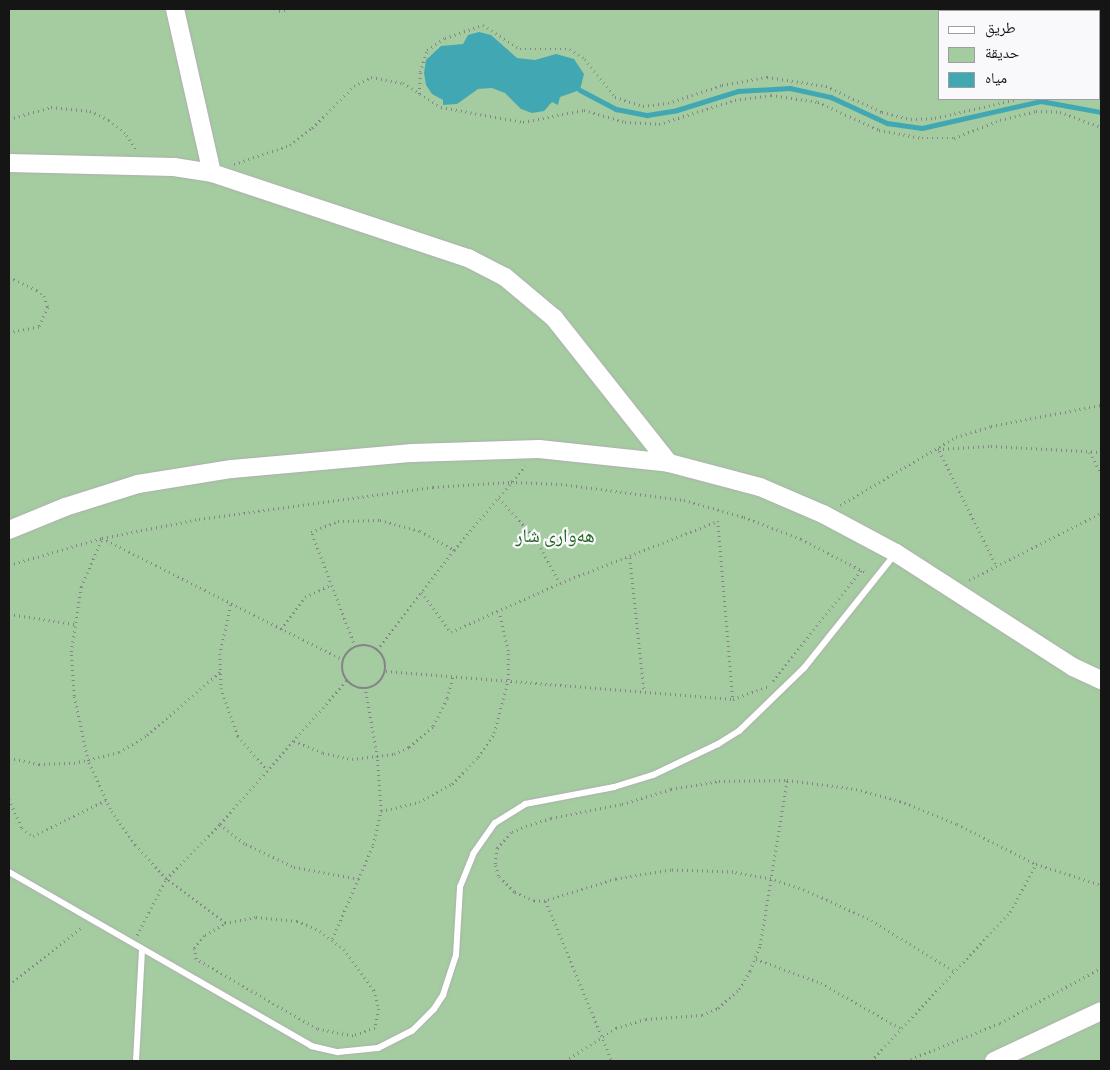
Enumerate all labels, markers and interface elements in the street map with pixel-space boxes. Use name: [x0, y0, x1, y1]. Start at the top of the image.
legend: [938, 10, 1100, 100]
text: طريق: [985, 16, 1016, 39]
text: حديقة: [985, 41, 1019, 64]
text: مياه: [985, 66, 1007, 89]
park label: هەواری شار: [515, 524, 595, 546]

